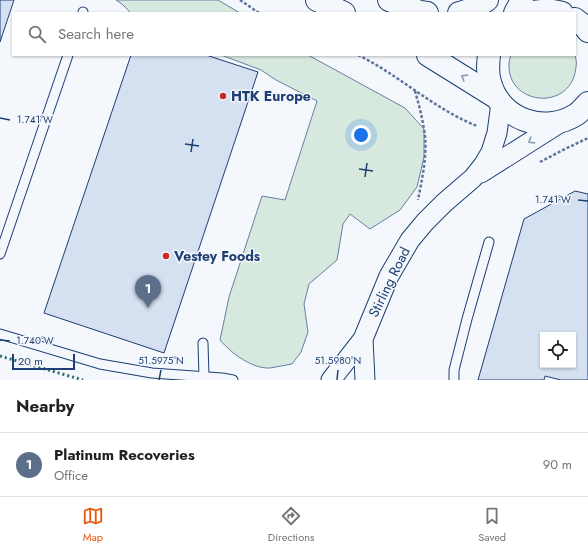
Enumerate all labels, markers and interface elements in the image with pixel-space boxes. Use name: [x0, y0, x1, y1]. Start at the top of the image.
search box: [12, 12, 576, 56]
icon: search: [26, 23, 48, 45]
text: Search here: [58, 23, 134, 45]
one-way arrow: [461, 75, 468, 82]
place label: HTK Europe: [231, 86, 311, 106]
marker: HTK Europe: [218, 91, 228, 101]
text: 1.741°W: [17, 112, 53, 127]
your location: [351, 125, 371, 145]
one-way arrow: [528, 136, 535, 144]
text: 1.741°W: [535, 192, 571, 207]
street label: Stirling Road: [363, 243, 415, 321]
place label: Vestey Foods: [173, 246, 261, 266]
marker: Vestey Foods: [161, 251, 171, 261]
pin: 1: [135, 275, 161, 308]
map controls: [540, 332, 576, 368]
button: locate: [540, 332, 576, 368]
text: 1.740°W: [16, 333, 54, 348]
scale bar: [12, 352, 75, 371]
text: 20 m: [18, 353, 43, 369]
text: 51.5975°N: [138, 353, 184, 368]
text: 51.5980°N: [315, 353, 361, 368]
text: Nearby: [16, 394, 74, 418]
text: Platinum Recoveries: [54, 444, 195, 466]
text: 1: [26, 455, 32, 474]
text: 90 m: [543, 455, 572, 474]
text: Office: [54, 466, 88, 485]
tab: Map: [82, 505, 104, 545]
tab: Directions: [268, 505, 314, 545]
tab: Saved: [478, 505, 506, 545]

